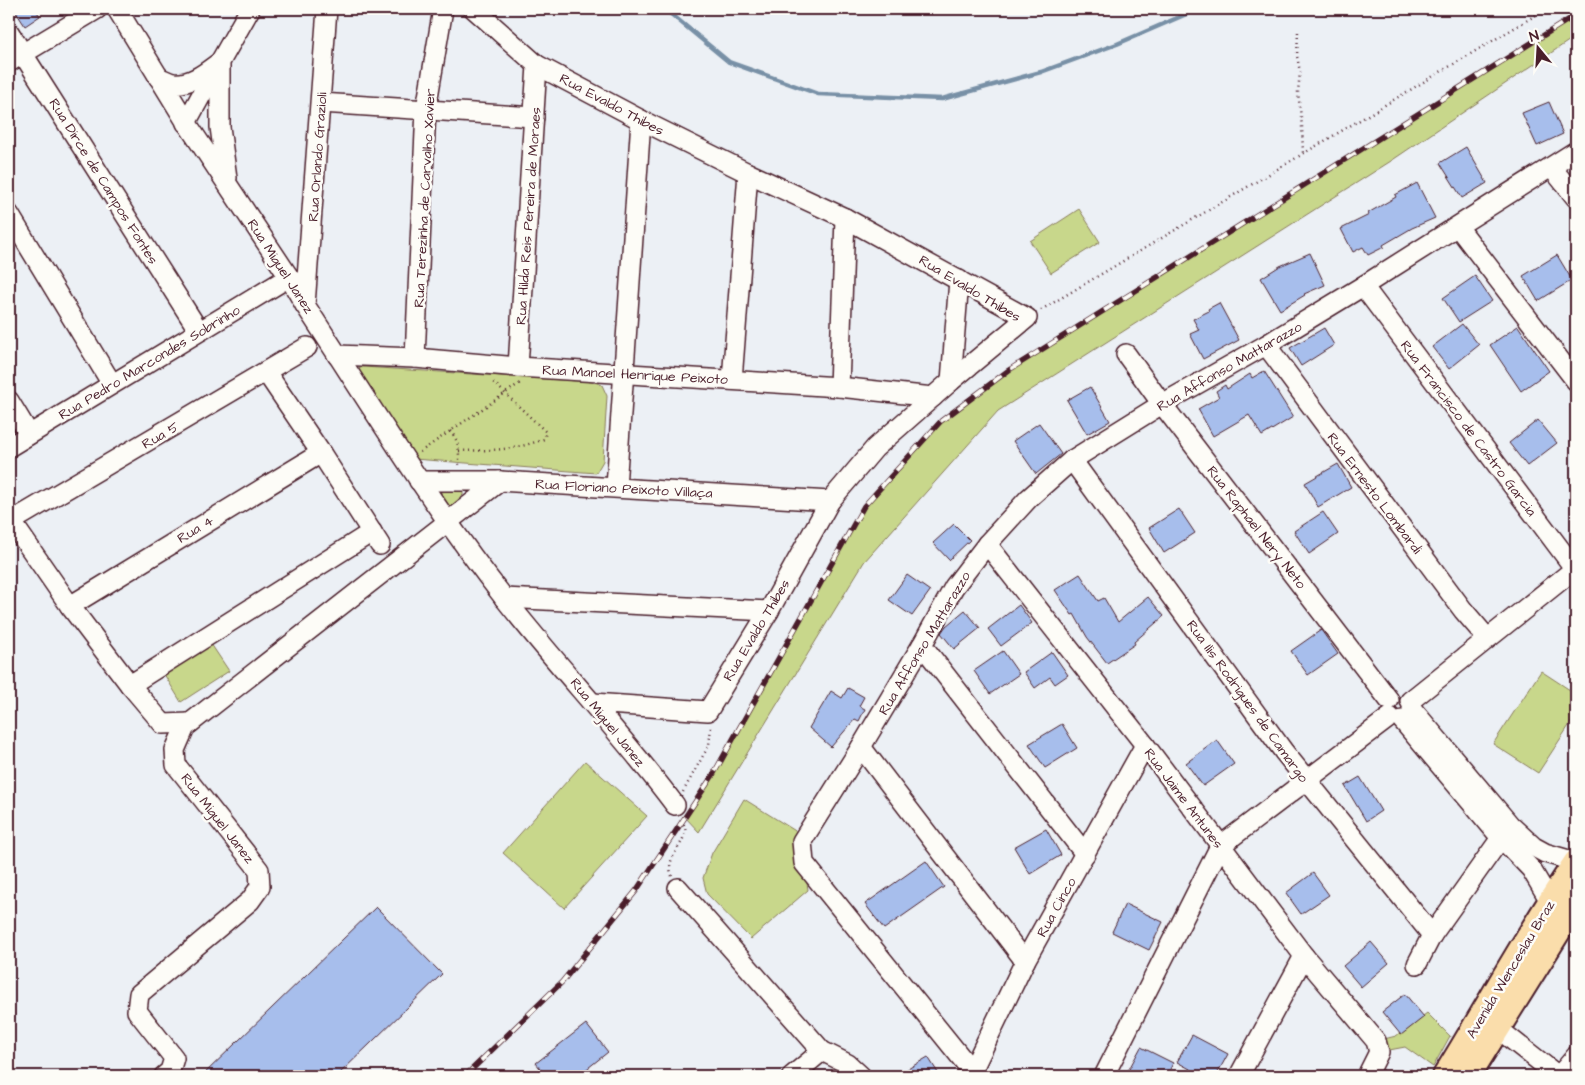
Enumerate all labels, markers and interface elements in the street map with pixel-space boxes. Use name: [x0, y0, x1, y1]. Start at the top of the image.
north arrow: [1512, 22, 1562, 72]
text: N: [1527, 26, 1542, 47]
street label: Rua Evaldo Thibes: [556, 69, 667, 141]
street label: Rua Terezinha de Carvalho Xavier: [409, 88, 441, 308]
street label: Rua Orlando Grazioli: [303, 92, 332, 222]
street label: Rua Dirce de Campos Fontes: [44, 95, 163, 268]
street label: Rua Hilda Reis Pereira de Moraes: [511, 106, 547, 326]
street label: Rua Miguel Janez: [242, 215, 318, 318]
street label: Rua Evaldo Thibes: [915, 251, 1024, 327]
street label: Rua Pedro Marcondes Sobrinho: [55, 300, 244, 425]
street label: Rua Affonso Mattarazzo: [1153, 317, 1306, 417]
street label: Rua Francisco de Castro Garcia: [1395, 336, 1541, 521]
street label: Rua Manoel Henrique Peixoto: [542, 360, 728, 390]
street label: Rua 5: [138, 417, 183, 454]
street label: Rua Ernesto Lombardi: [1322, 429, 1426, 558]
street label: Rua Raphael Nery Neto: [1202, 462, 1311, 594]
street label: Rua Floriano Peixoto Villaça: [535, 474, 713, 504]
street label: Rua 4: [173, 511, 218, 549]
street label: Rua Affonso Mattarazzo: [874, 568, 976, 719]
street label: Rua Evaldo Thibes: [719, 576, 795, 685]
street label: Rua Ilis Rodrigues de Camargo: [1181, 616, 1313, 787]
street label: Rua Miguel Janez: [565, 674, 649, 771]
street label: Rua Jaime Antunes: [1139, 744, 1228, 853]
street label: Rua Miguel Janez: [176, 769, 259, 868]
street label: Rua Cinco: [1032, 874, 1082, 941]
street label: Avenida Wenceslau Braz: [1462, 897, 1560, 1042]

